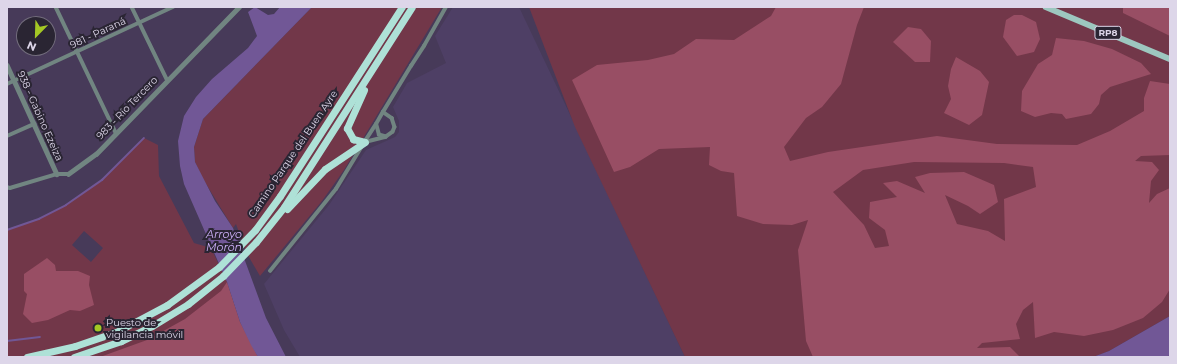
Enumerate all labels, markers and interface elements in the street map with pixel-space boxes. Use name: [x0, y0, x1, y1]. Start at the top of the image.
street label: 981 - Paraná: [68, 15, 128, 51]
north arrow: [16, 16, 56, 56]
road number: RP8: [1094, 26, 1122, 40]
text: N: [25, 38, 39, 54]
street label: 938 - Gabino Ezeiza: [15, 69, 65, 163]
street label: 983 - Río Tercero: [94, 74, 160, 142]
street label: Camino Parque del Buen Ayre: [246, 88, 340, 220]
water label: Arroyo Morón: [206, 228, 242, 254]
place label: Puesto de vigilancia móvil: [106, 316, 183, 340]
marker: Puesto de vigilancia móvil: [93, 323, 103, 333]

